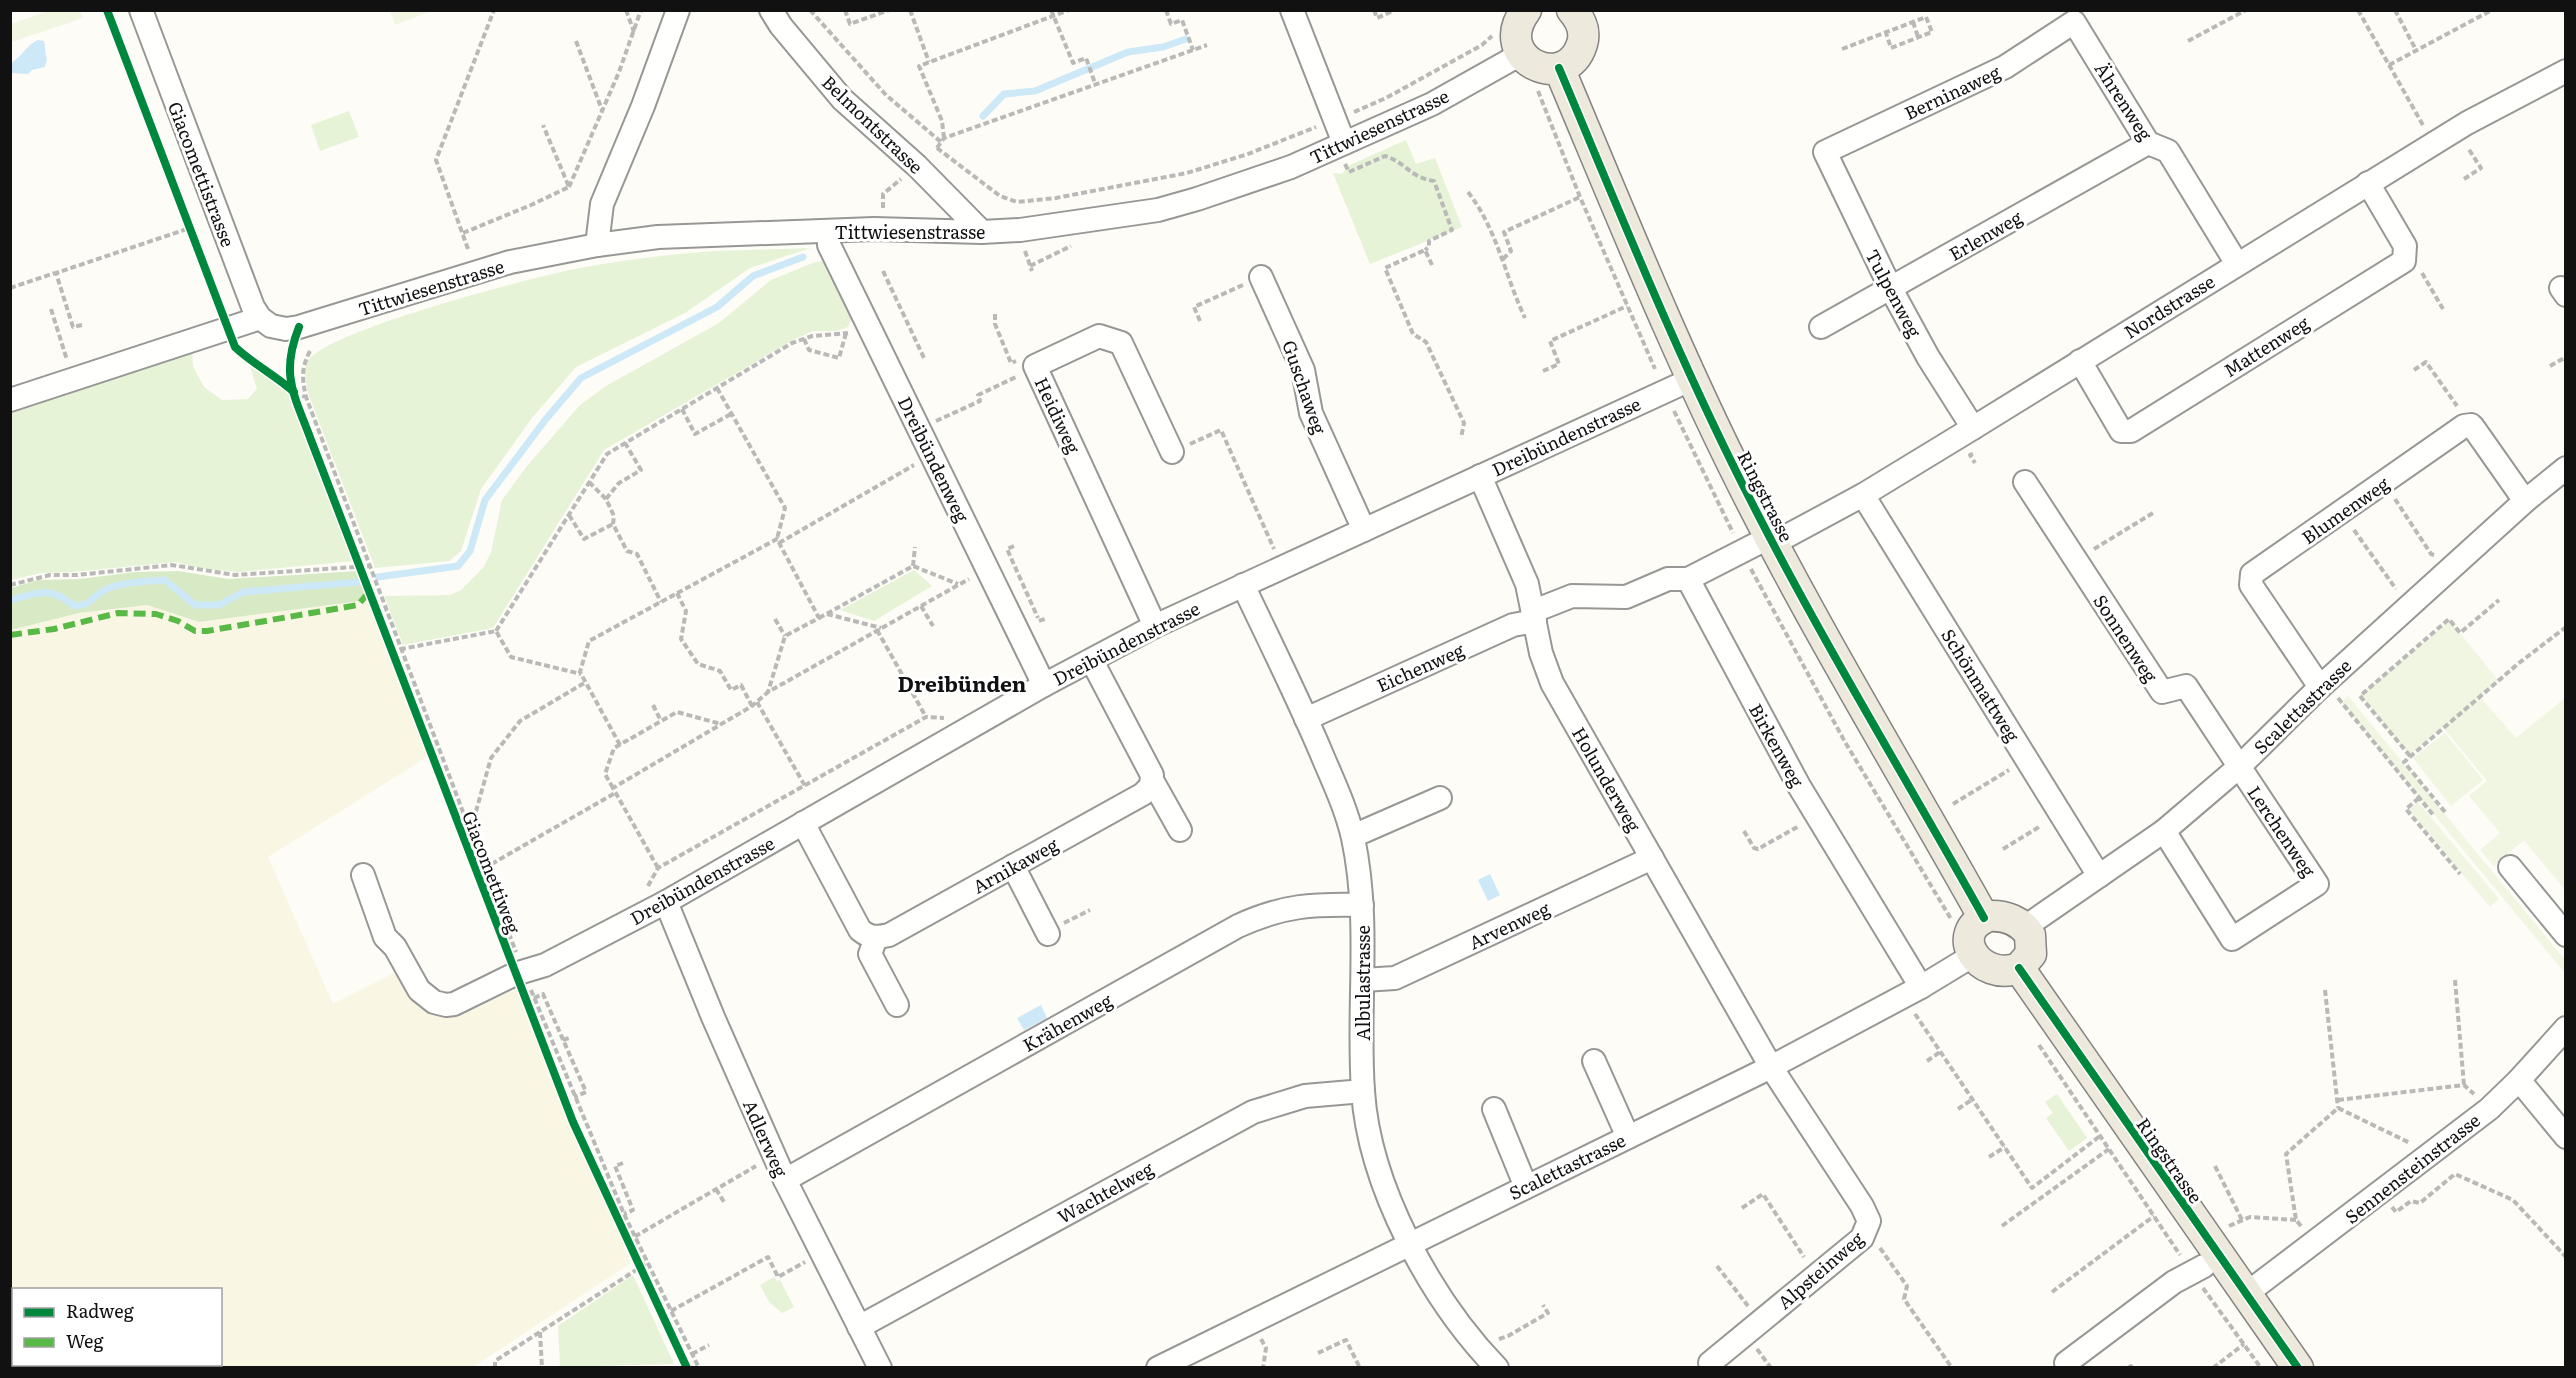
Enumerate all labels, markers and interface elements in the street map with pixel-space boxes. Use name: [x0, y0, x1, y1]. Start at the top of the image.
street label: Ährenweg: [2089, 57, 2160, 146]
street label: Berninaweg: [1900, 58, 2005, 126]
street label: Belmontstrasse: [816, 69, 930, 179]
street label: Tittwiesenstrasse: [1305, 82, 1453, 170]
street label: Giacomettistrasse: [162, 97, 242, 251]
street label: Erlenweg: [1943, 203, 2027, 267]
street label: Tittwiesenstrasse: [835, 218, 985, 245]
street label: Tulpenweg: [1859, 244, 1929, 343]
street label: Tittwiesenstrasse: [355, 252, 507, 322]
street label: Nordstrasse: [2118, 267, 2220, 345]
street label: Mattenweg: [2218, 309, 2315, 383]
street label: Guschaweg: [1276, 337, 1334, 438]
street label: Heidiweg: [1029, 372, 1088, 458]
street label: Dreibündenstrasse: [1487, 390, 1645, 482]
street label: Dreibündenweg: [892, 392, 977, 527]
street label: Ringstrasse: [1731, 446, 1801, 546]
street label: Blumenweg: [2296, 469, 2395, 550]
street label: Sonnenweg: [2088, 589, 2165, 688]
street label: Dreibündenstrasse: [1048, 594, 1204, 692]
street label: Schönmattweg: [1935, 623, 2027, 748]
street label: Eichenweg: [1372, 635, 1469, 698]
street label: Scalettastrasse: [2247, 652, 2357, 760]
district label: Dreibünden: [898, 667, 1027, 698]
street label: Birkenweg: [1743, 698, 1812, 793]
street label: Holunderweg: [1566, 721, 1648, 837]
street label: Lerchenweg: [2242, 780, 2323, 883]
street label: Giacomettiweg: [456, 807, 528, 938]
street label: Dreibündenstrasse: [625, 829, 779, 931]
street label: Arnikaweg: [967, 830, 1063, 900]
street label: Arvenweg: [1464, 894, 1555, 956]
street label: Albulastrasse: [1349, 925, 1376, 1041]
street label: Krähenweg: [1017, 986, 1117, 1058]
street label: Adlerweg: [737, 1095, 795, 1182]
street label: Sennensteinstrasse: [2339, 1107, 2485, 1229]
street label: Ringstrasse: [2131, 1112, 2209, 1208]
street label: Scalettastrasse: [1504, 1126, 1630, 1206]
street label: Wachtelweg: [1052, 1154, 1159, 1229]
street label: Alpsteinweg: [1771, 1224, 1870, 1315]
legend: [12, 1288, 222, 1366]
text: Radweg: [66, 1297, 135, 1324]
text: Weg: [66, 1327, 104, 1354]

